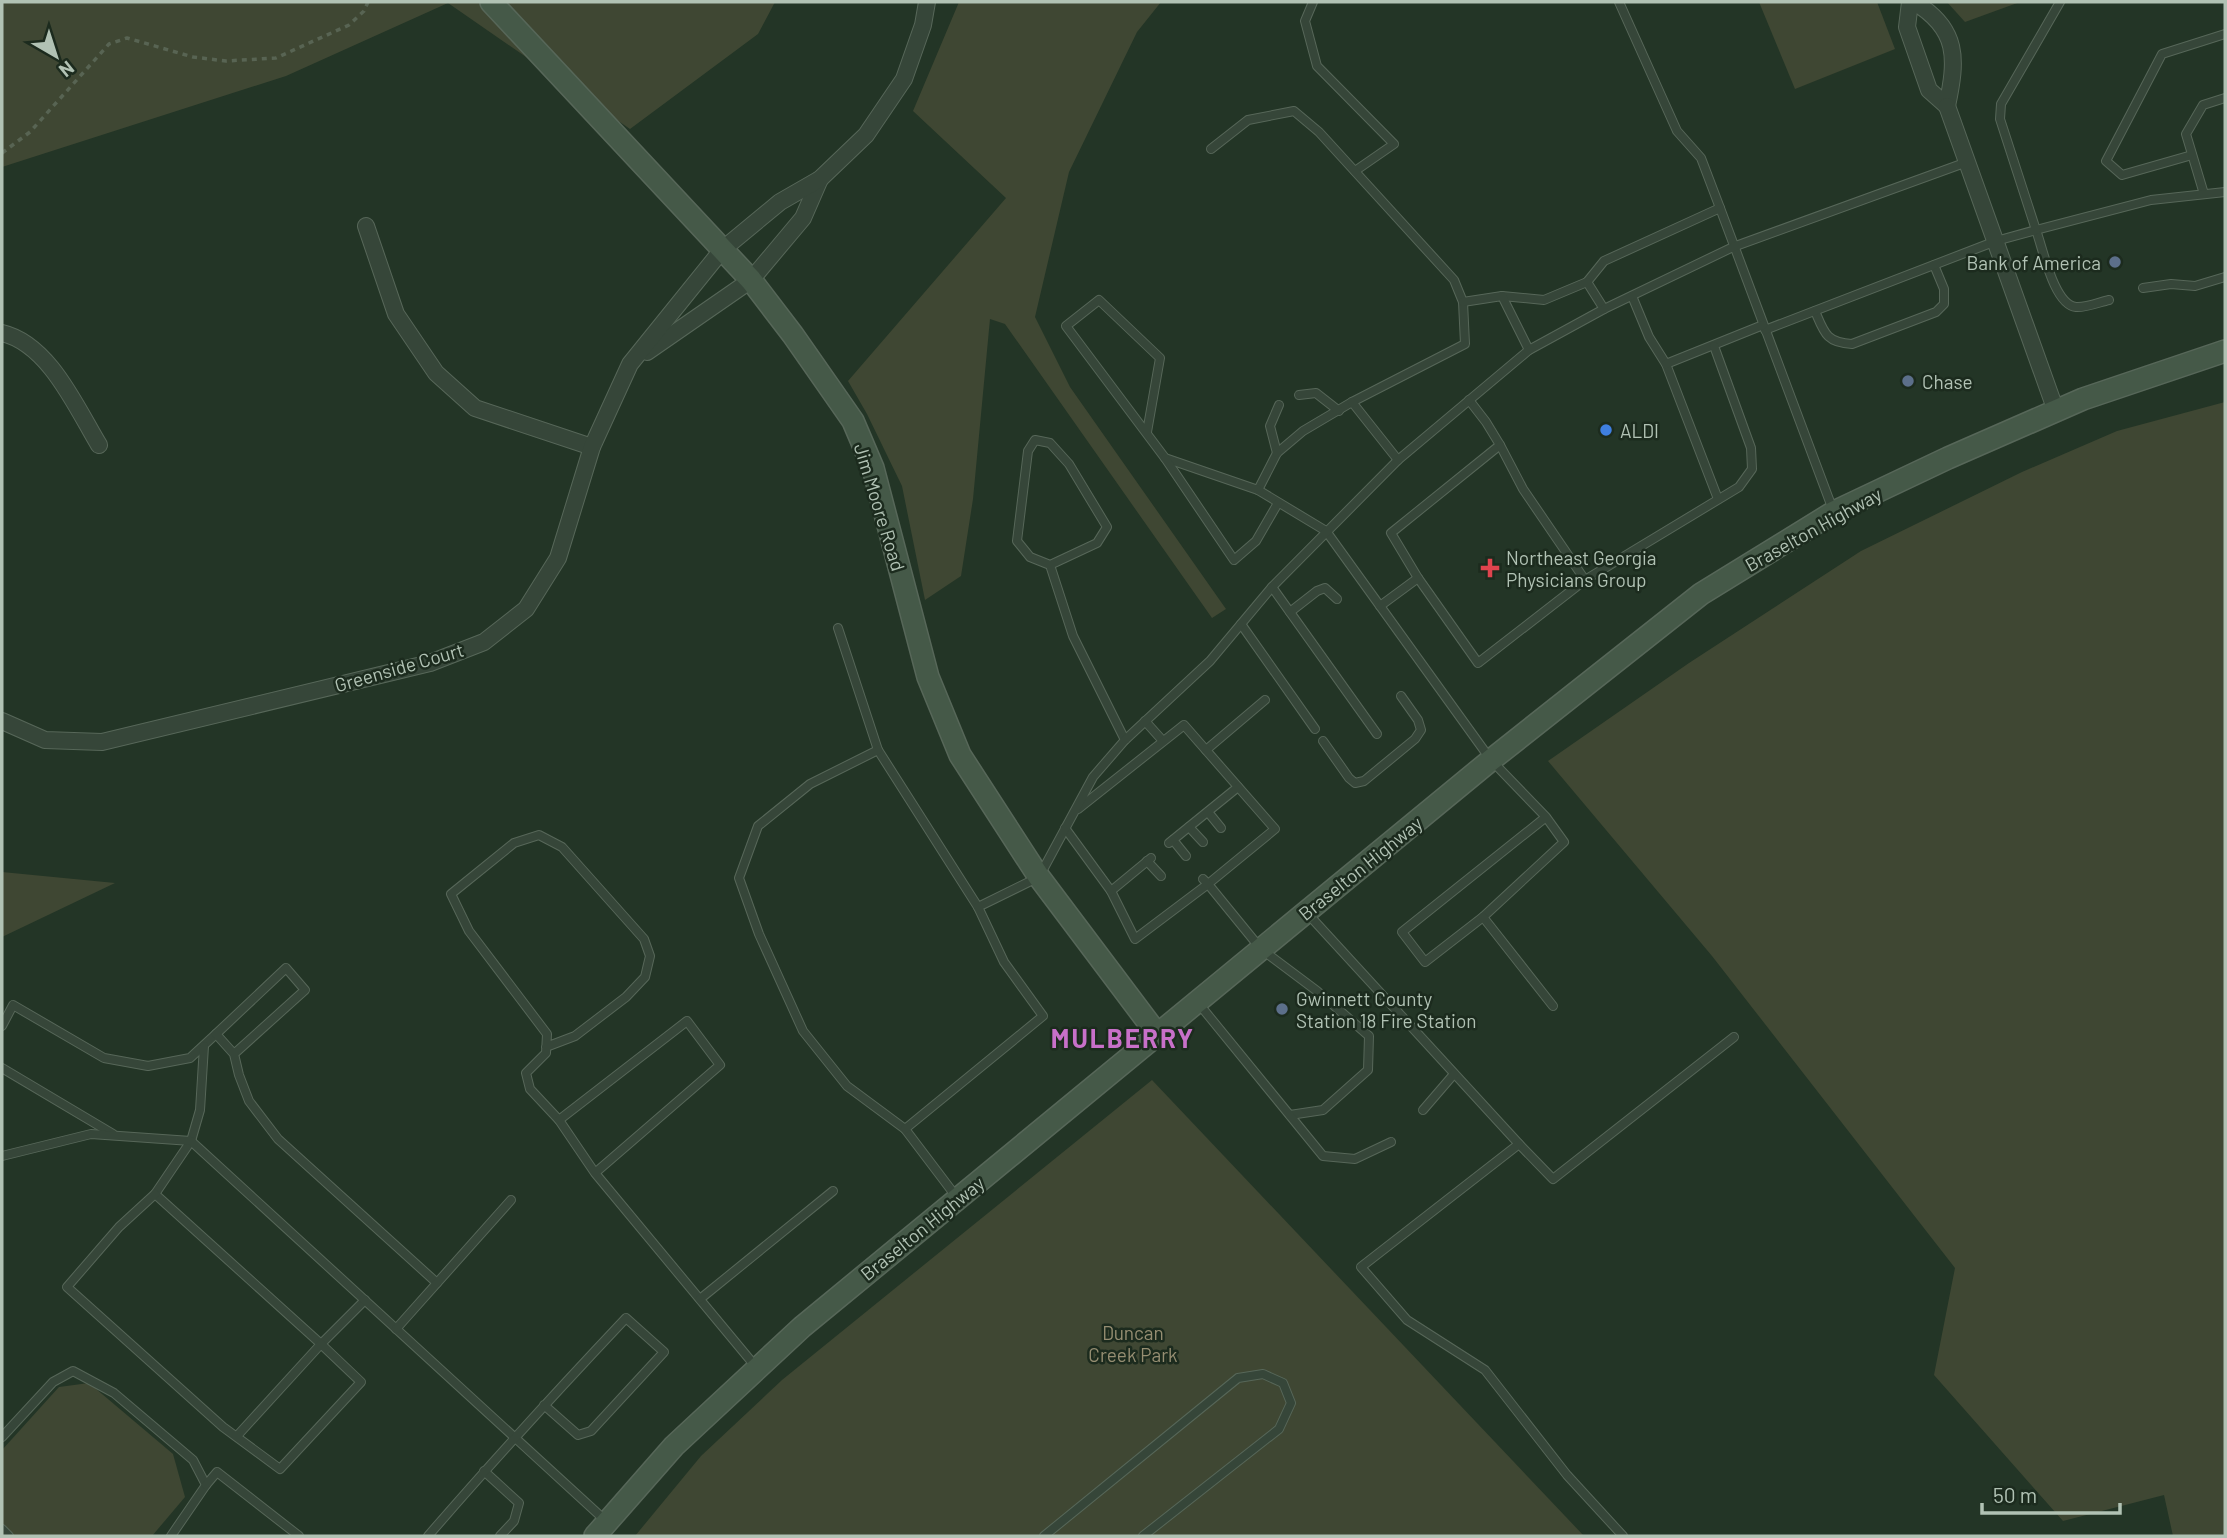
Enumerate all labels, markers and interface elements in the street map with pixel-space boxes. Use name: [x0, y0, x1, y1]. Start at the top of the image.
north arrow: [21, 21, 91, 91]
text: N: [55, 57, 79, 83]
place label: Bank of America: [1967, 251, 2101, 274]
marker: Bank of America: [2107, 254, 2123, 270]
place label: Chase: [1922, 370, 1973, 393]
marker: Chase: [1900, 373, 1916, 389]
place label: ALDI: [1620, 419, 1659, 442]
marker: ALDI: [1598, 422, 1614, 438]
street label: Jim Moore Road: [850, 440, 910, 574]
street label: Braselton Highway: [1741, 482, 1885, 576]
place label: Northeast Georgia Physicians Group: [1506, 546, 1657, 591]
marker: Northeast Georgia Physicians Group: [1480, 558, 1500, 578]
street label: Greenside Court: [332, 638, 466, 696]
street label: Braselton Highway: [1293, 811, 1427, 925]
place label: Gwinnett County Station 18 Fire Station: [1296, 987, 1477, 1032]
marker: Gwinnett County Station 18 Fire Station: [1274, 1001, 1290, 1017]
district label: MULBERRY: [1051, 1022, 1195, 1053]
street label: Braselton Highway: [855, 1171, 989, 1285]
park label: Duncan Creek Park: [1088, 1321, 1178, 1366]
scale bar: [1982, 1472, 2120, 1516]
text: 50 m: [1993, 1482, 2037, 1507]

